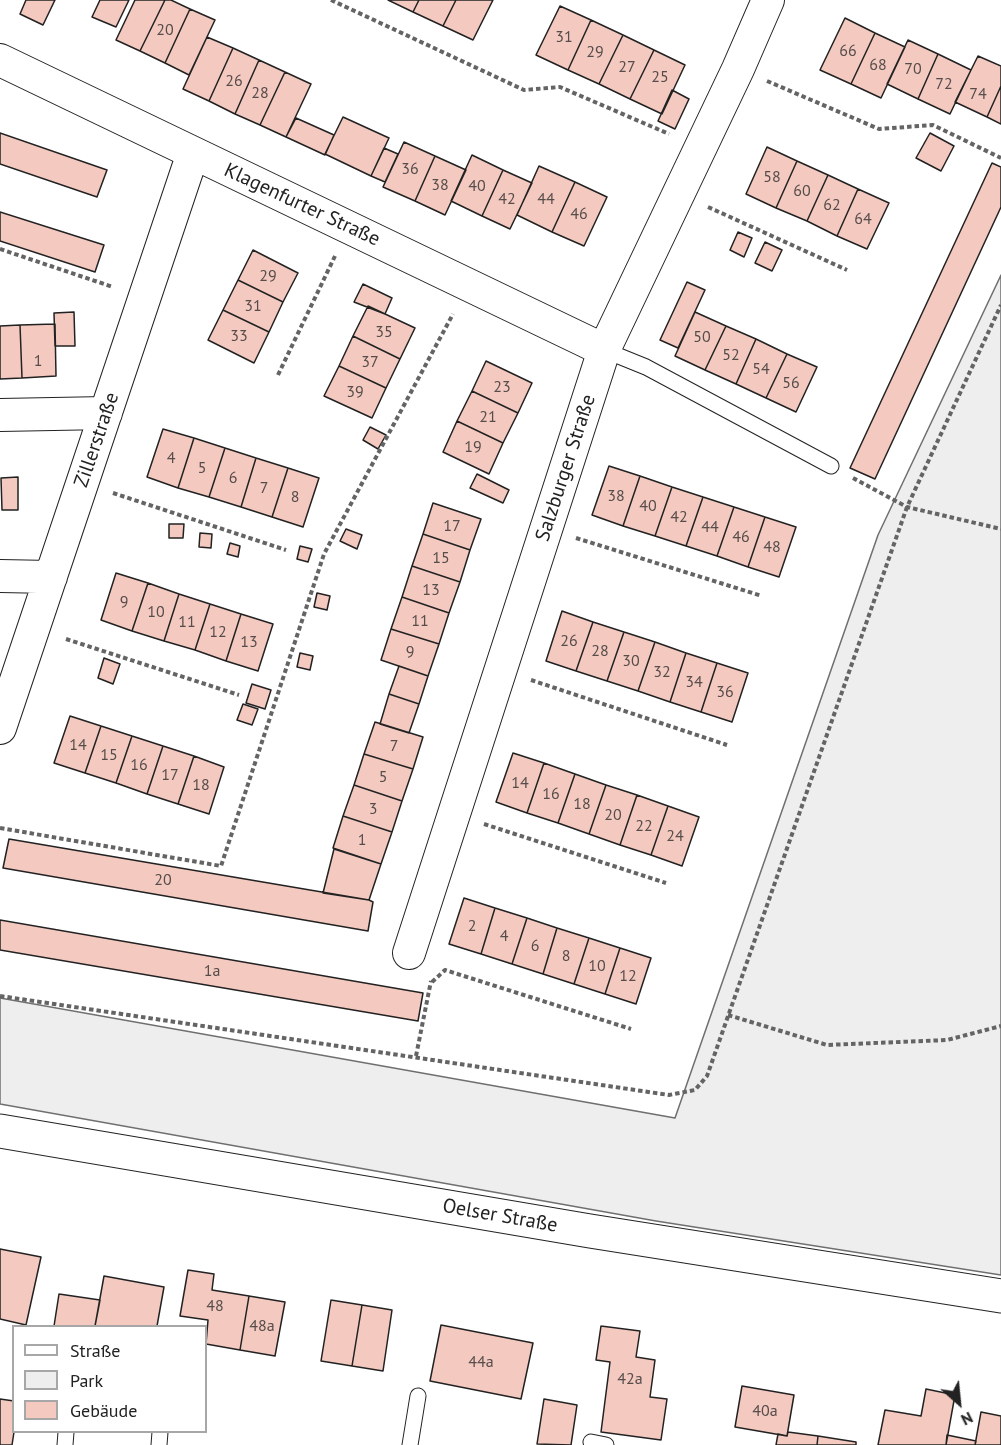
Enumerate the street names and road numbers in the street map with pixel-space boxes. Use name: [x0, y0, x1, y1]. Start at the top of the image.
street label: Klagenfurter Straße: [220, 158, 384, 252]
street label: Zillerstraße: [70, 389, 124, 491]
street label: Salzburger Straße: [531, 392, 601, 544]
street label: Oelser Straße: [441, 1194, 559, 1238]

